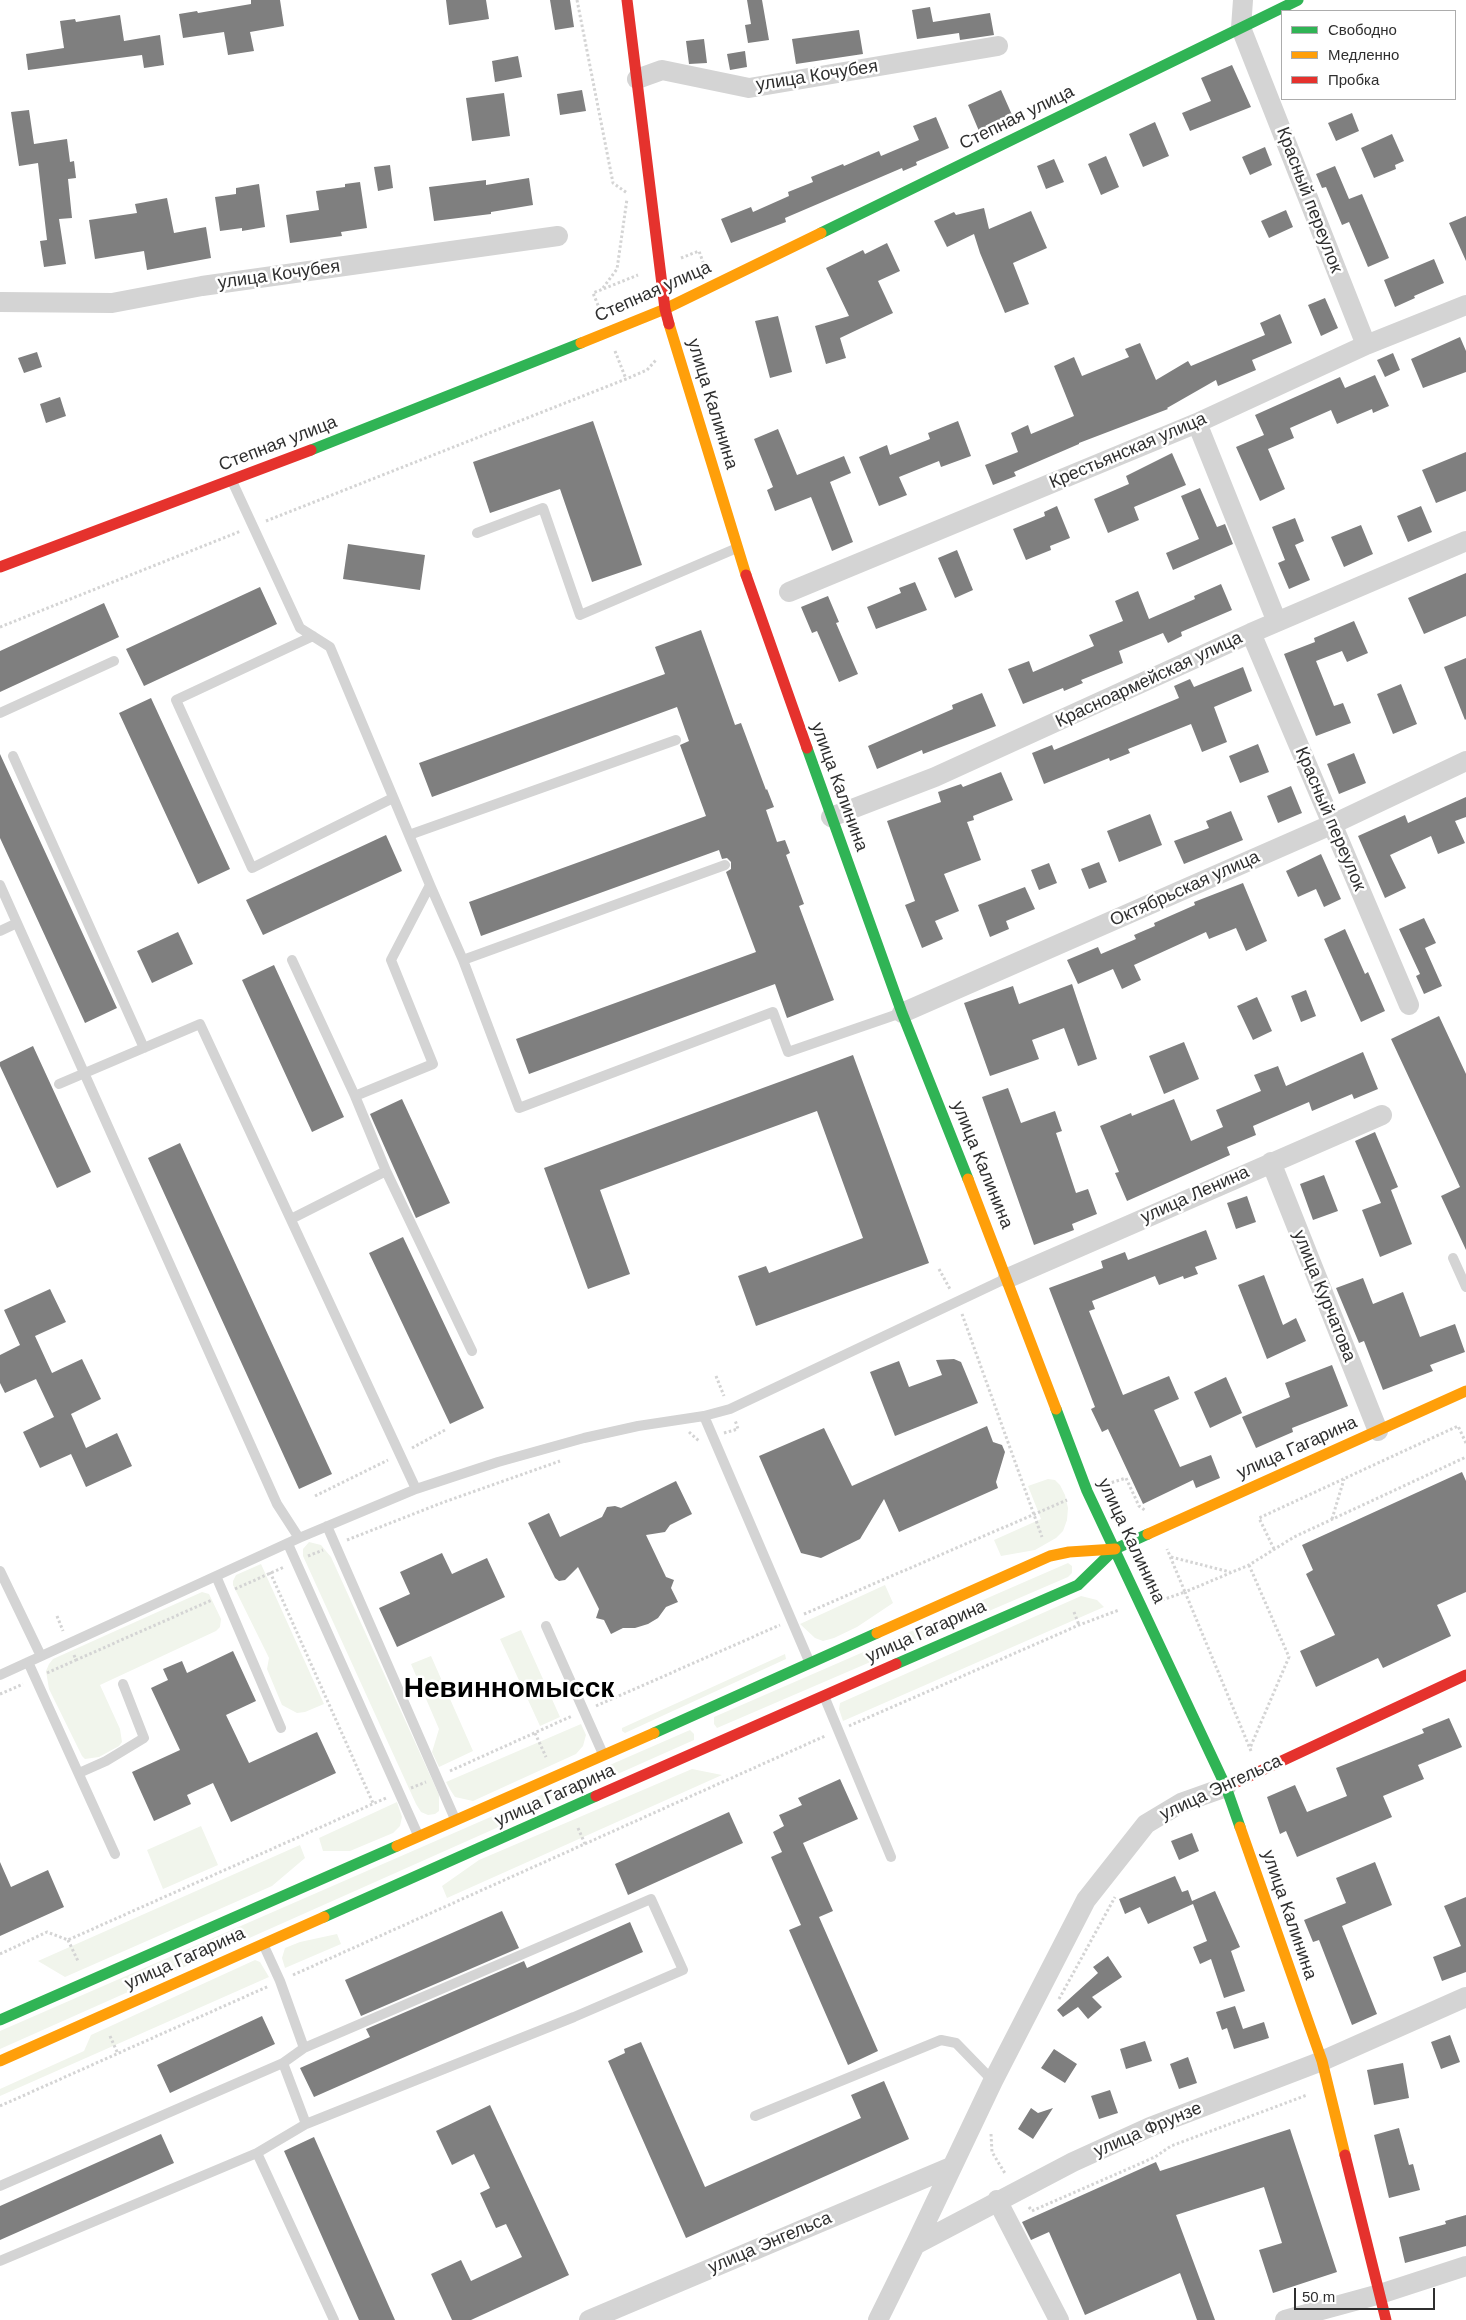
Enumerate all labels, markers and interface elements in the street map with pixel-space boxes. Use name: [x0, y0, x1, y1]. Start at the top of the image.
legend: [1281, 10, 1456, 100]
text: Свободно: [1328, 21, 1397, 38]
text: Медленно: [1328, 46, 1399, 63]
street label: улица Кочубея: [755, 56, 879, 96]
text: Пробка: [1328, 71, 1379, 88]
street label: Степная улица: [956, 81, 1078, 155]
street label: Красный переулок: [1271, 124, 1347, 276]
street label: улица Кочубея: [217, 256, 341, 294]
street label: Степная улица: [592, 257, 714, 327]
street label: улица Калинина: [682, 336, 742, 472]
street label: Крестьянская улица: [1046, 408, 1210, 494]
street label: Степная улица: [216, 412, 340, 476]
street label: Красноармейская улица: [1052, 627, 1246, 733]
street label: улица Калинина: [806, 720, 872, 854]
street label: Красный переулок: [1290, 744, 1370, 894]
street label: Октябрьская улица: [1107, 846, 1263, 932]
street label: улица Калинина: [947, 1098, 1017, 1232]
street label: улица Ленина: [1138, 1161, 1252, 1229]
street label: улица Курчатова: [1288, 1227, 1360, 1365]
street label: улица Гагарина: [1233, 1412, 1361, 1484]
street label: улица Калинина: [1093, 1475, 1169, 1607]
street label: улица Гагарина: [862, 1596, 990, 1668]
district label: Невинномысск: [404, 1672, 614, 1706]
street label: улица Энгельса: [1157, 1750, 1285, 1826]
street label: улица Гагарина: [491, 1760, 619, 1832]
street label: улица Калинина: [1257, 1847, 1321, 1983]
street label: улица Гагарина: [121, 1923, 249, 1995]
street label: улица Фрунзе: [1091, 2098, 1205, 2162]
street label: улица Энгельса: [705, 2207, 835, 2279]
scale bar: [1296, 2278, 1437, 2310]
text: 50 m: [1302, 2288, 1335, 2305]

